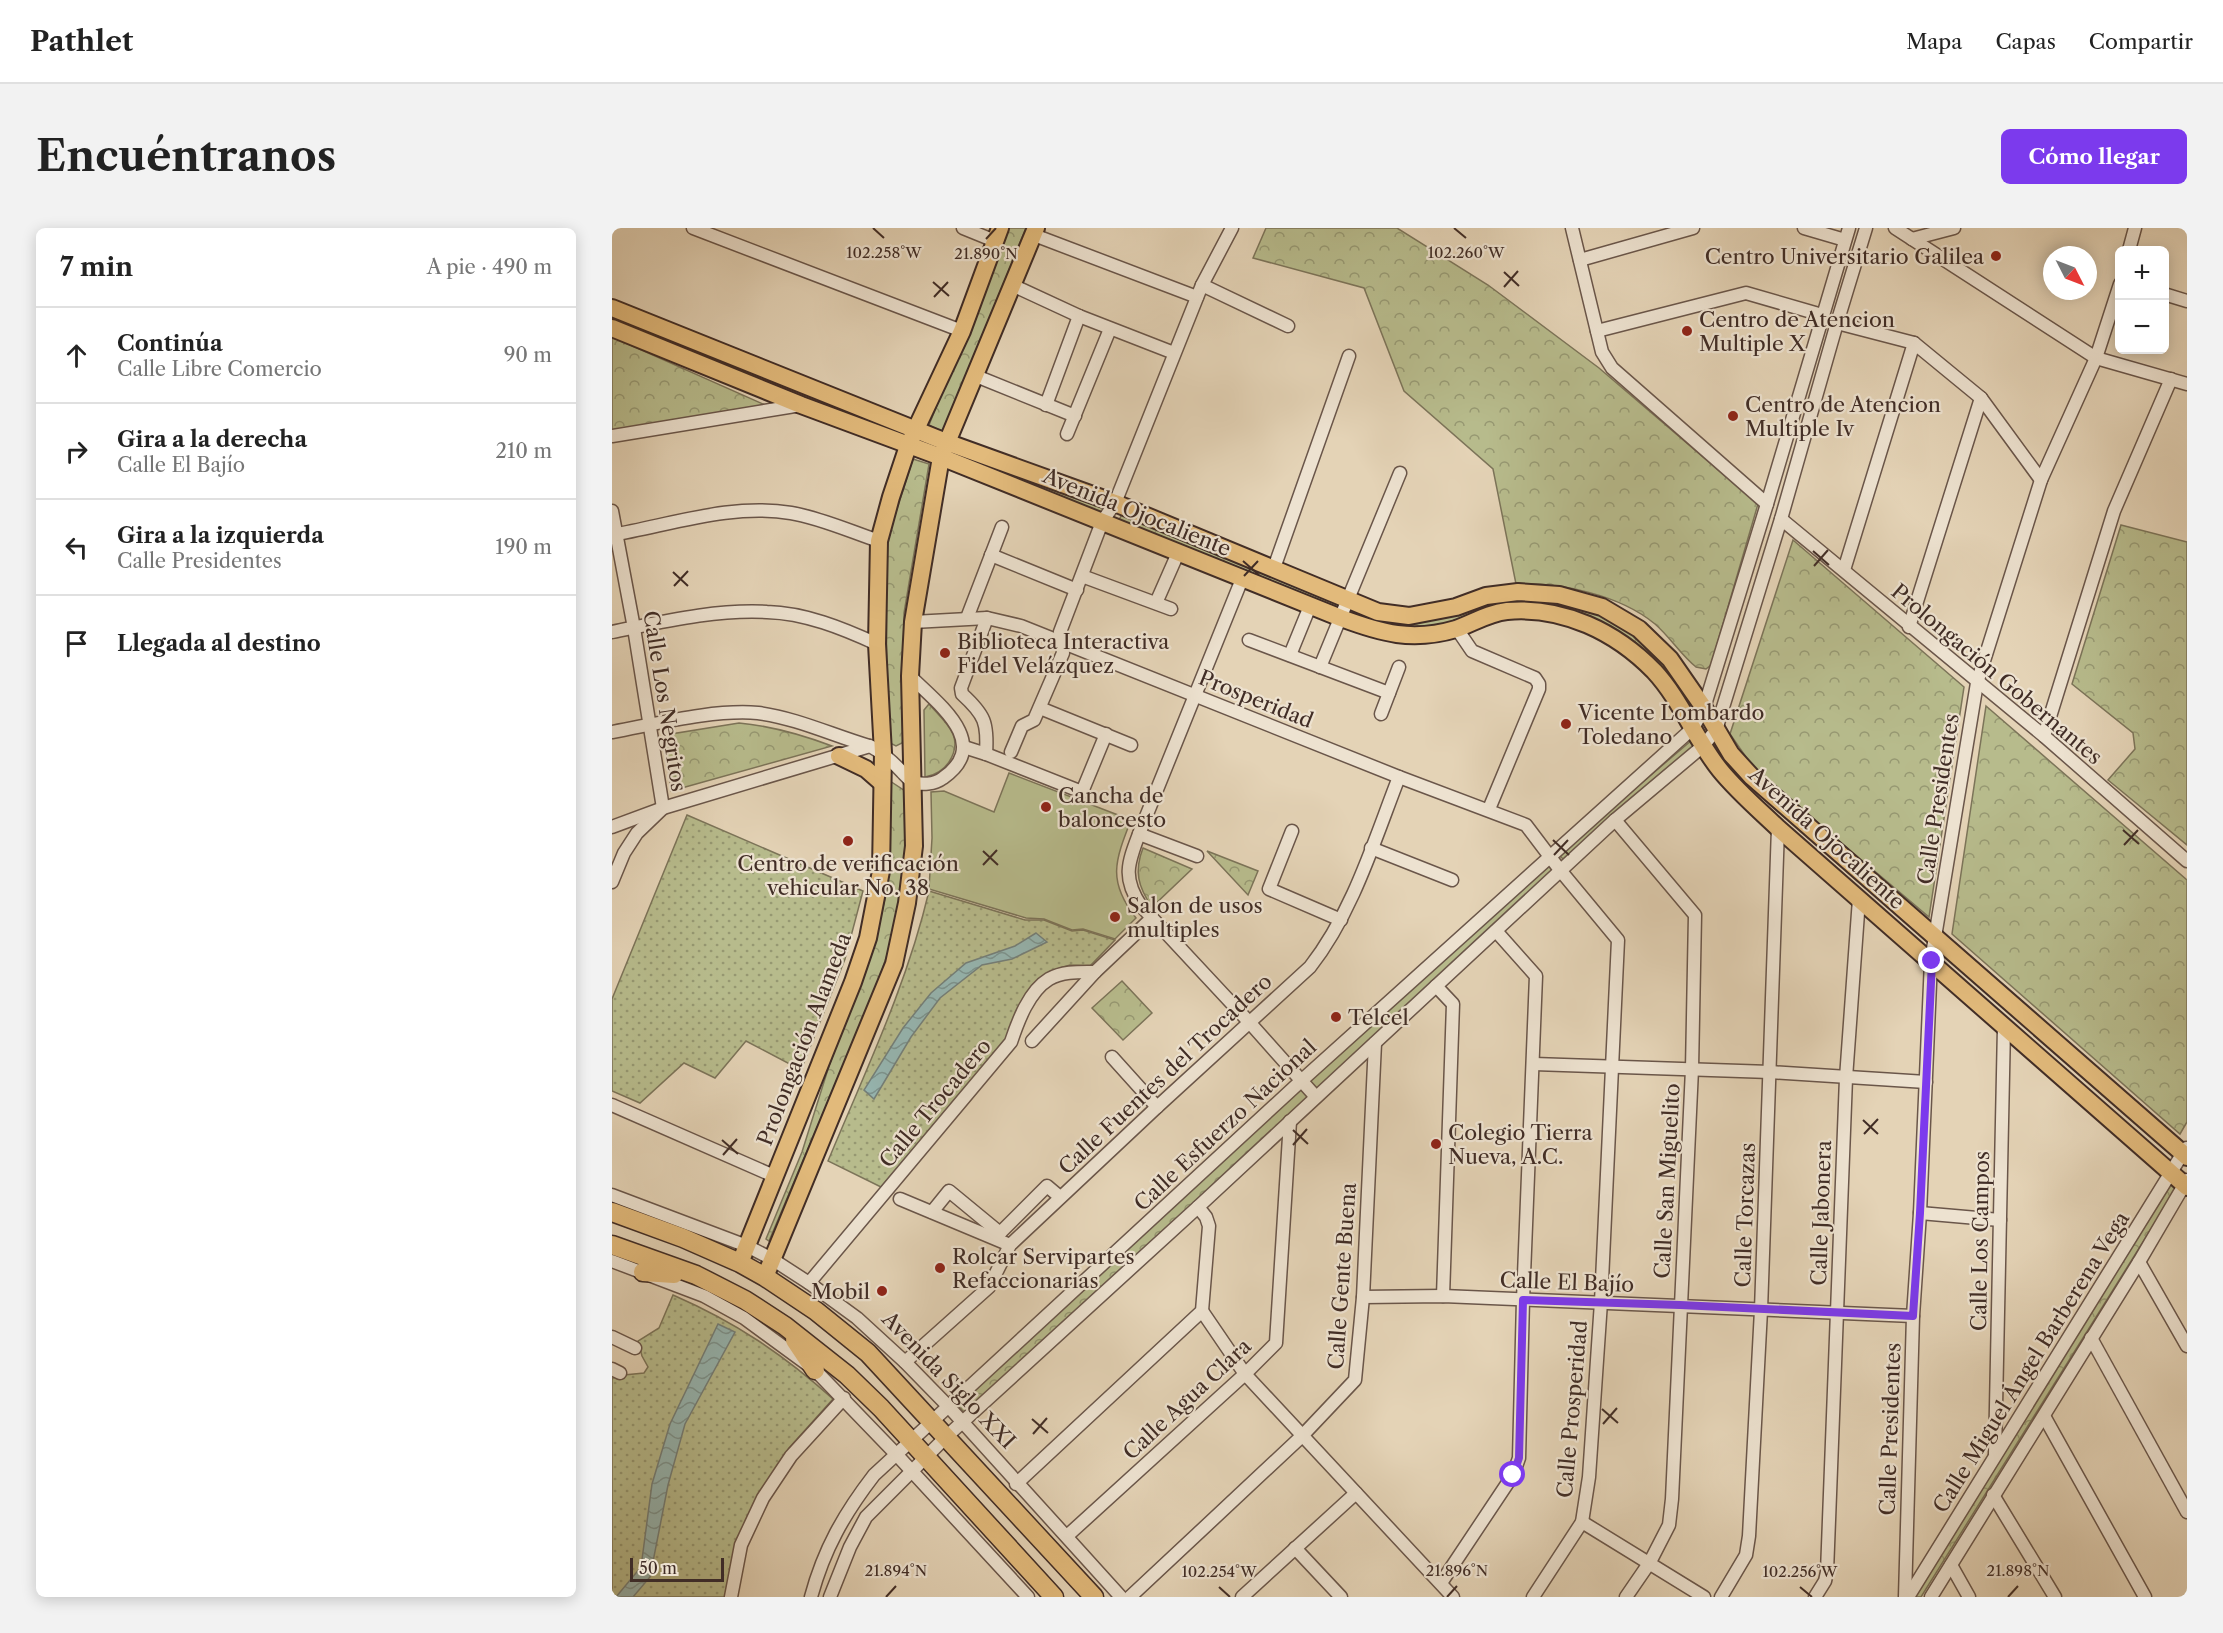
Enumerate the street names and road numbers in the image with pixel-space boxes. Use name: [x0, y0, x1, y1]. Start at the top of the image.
street label: Avenida Ojocaliente: [1038, 462, 1235, 561]
street label: Prolongación Gobernantes: [1887, 578, 2107, 770]
street label: Calle Los Negritos: [638, 609, 692, 793]
street label: Prosperidad: [1195, 665, 1317, 733]
street label: Calle Presidentes: [1912, 712, 1964, 886]
street label: Avenida Ojocaliente: [1743, 761, 1910, 914]
street label: Prolongación Alameda: [752, 928, 856, 1149]
street label: Calle Fuentes del Trocadero: [1053, 969, 1277, 1179]
street label: Calle Trocadero: [874, 1033, 996, 1173]
street label: Calle Esfuerzo Nacional: [1129, 1034, 1321, 1216]
street label: Calle San Miguelito: [1649, 1083, 1685, 1279]
street label: Calle Jabonera: [1806, 1139, 1836, 1286]
street label: Calle Torcazas: [1730, 1142, 1760, 1288]
street label: Calle Los Campos: [1966, 1151, 1994, 1331]
street label: Calle Gente Buena: [1323, 1181, 1361, 1370]
street label: Calle Miguel Ángel Barberena Vega: [1928, 1206, 2135, 1517]
street label: Calle El Bajío: [1499, 1267, 1635, 1297]
street label: Avenida Siglo XXI: [877, 1306, 1021, 1454]
street label: Calle Prosperidad: [1552, 1319, 1592, 1499]
street label: Calle Agua Clara: [1118, 1333, 1257, 1465]
street label: Calle Presidentes: [1874, 1342, 1906, 1516]

